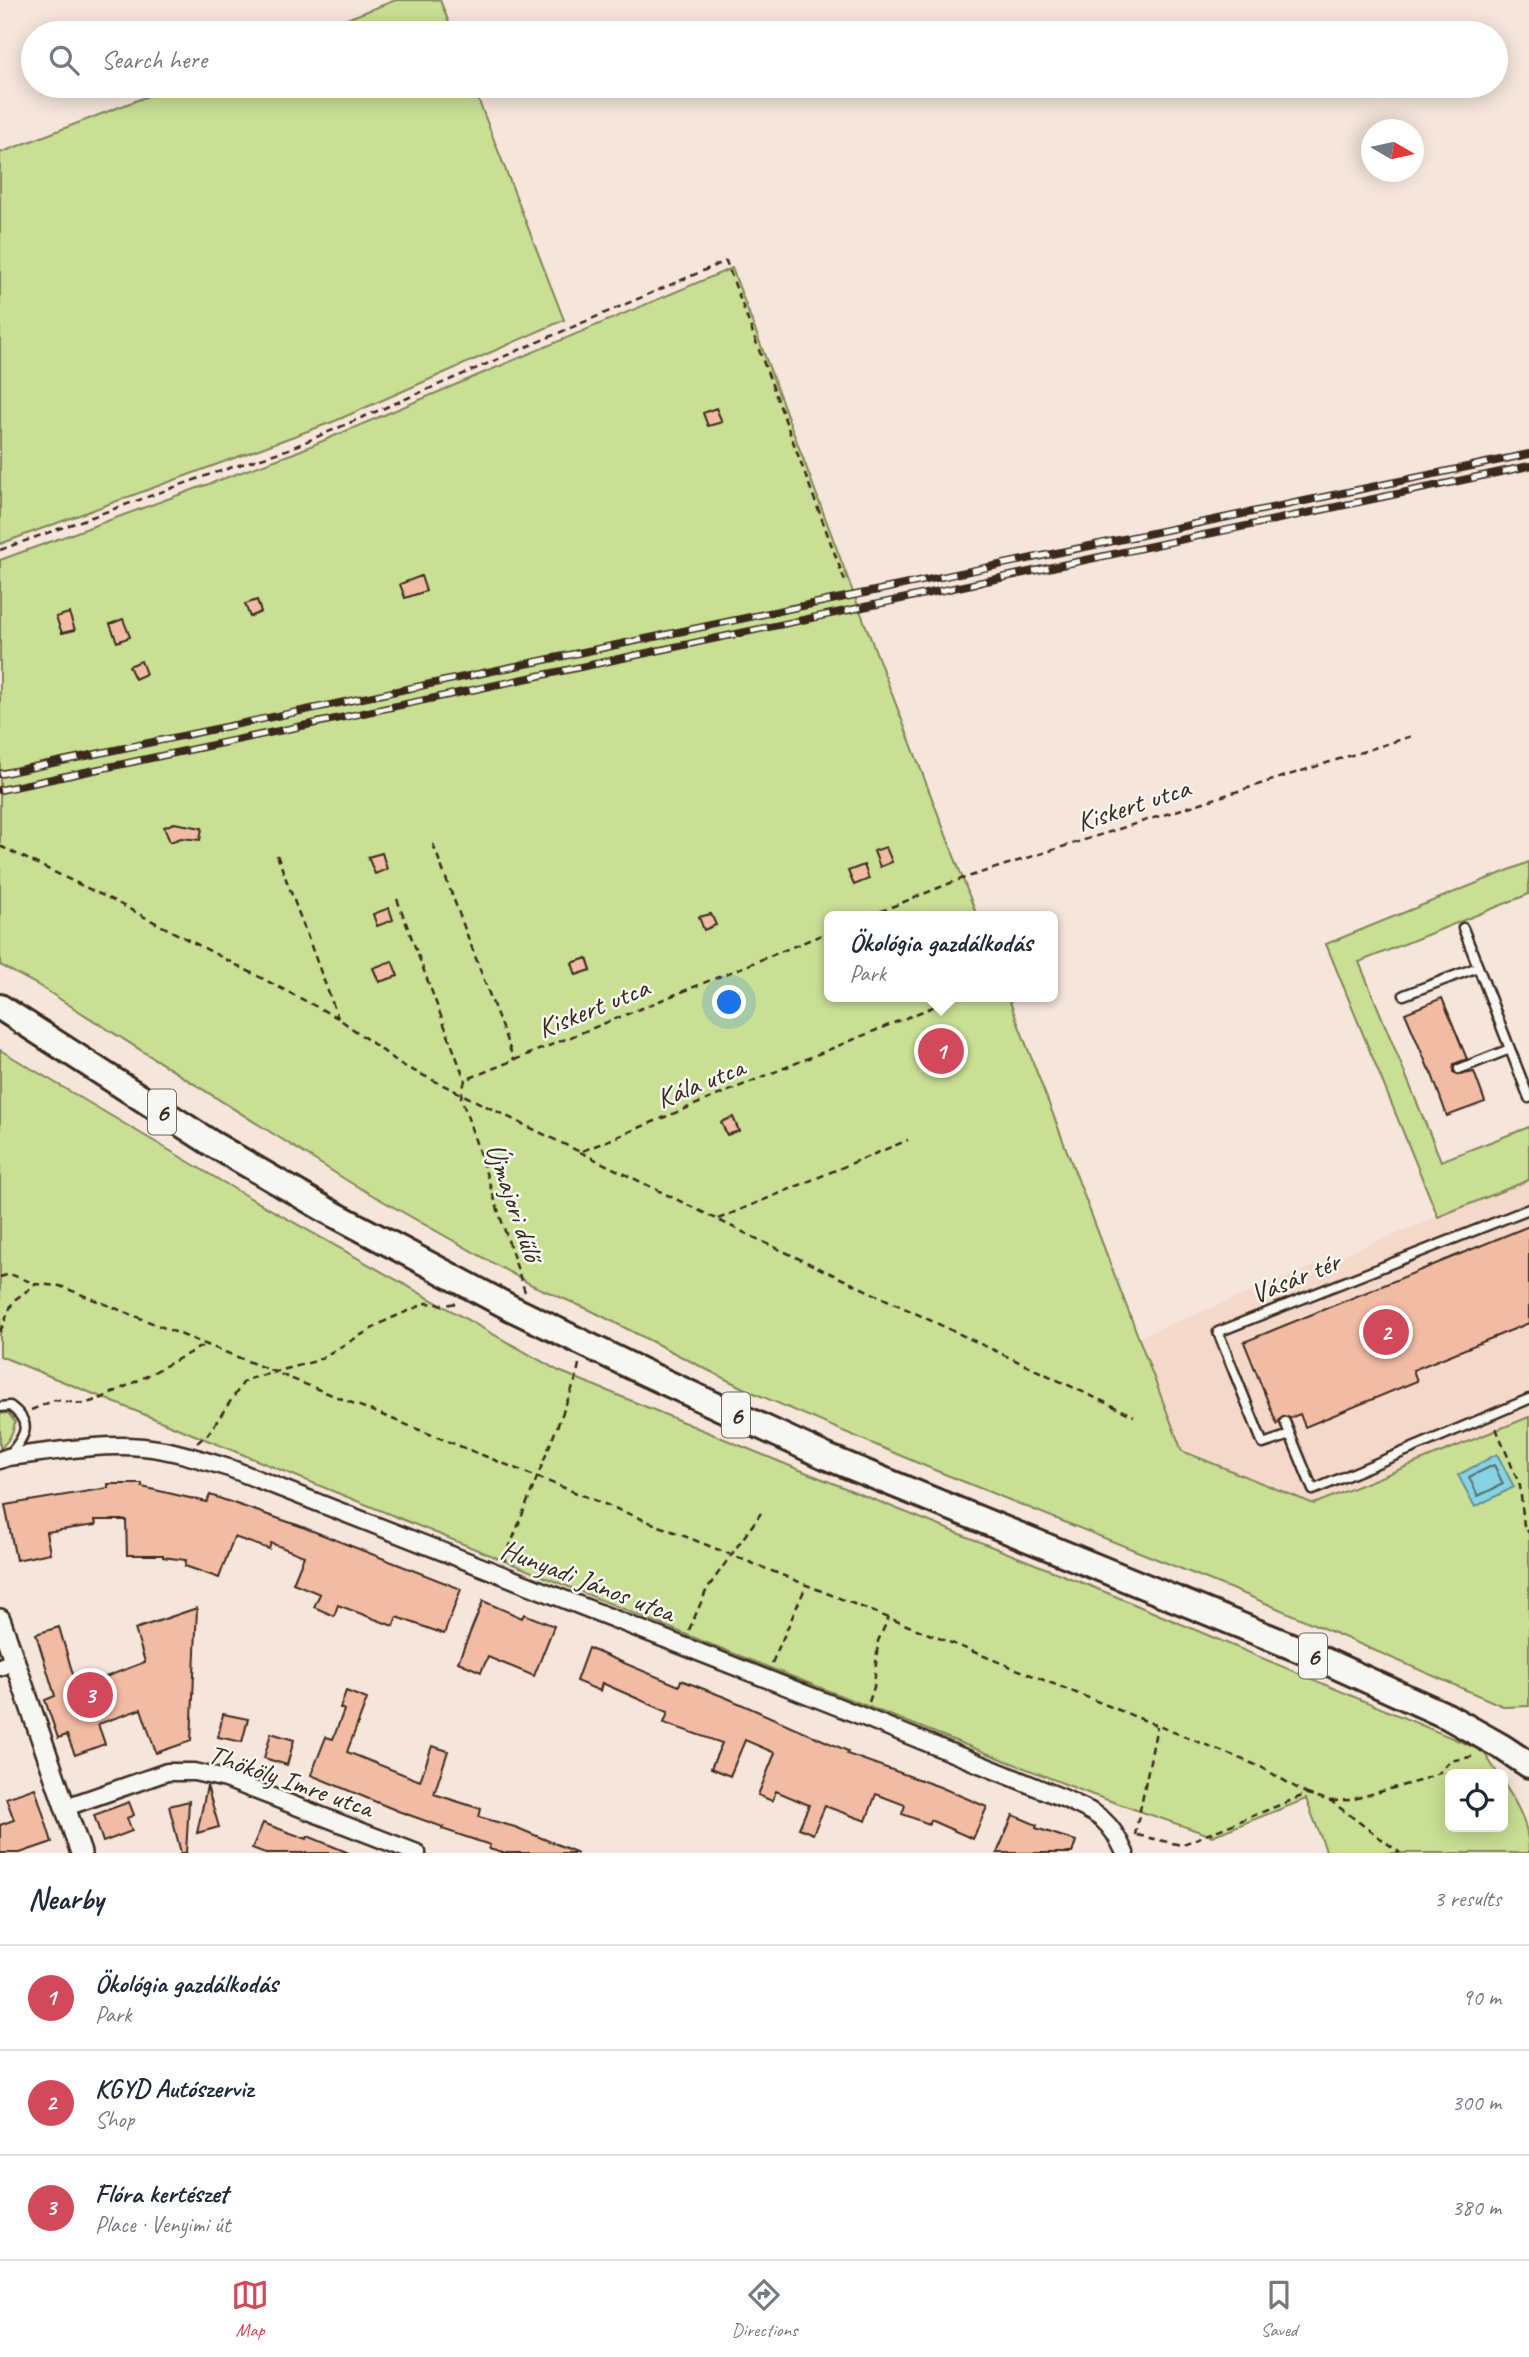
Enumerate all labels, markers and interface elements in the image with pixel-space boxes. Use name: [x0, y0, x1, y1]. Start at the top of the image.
search box: [21, 21, 1508, 98]
icon: search: [45, 41, 83, 79]
text: Search here: [101, 43, 207, 76]
north arrow: [1361, 119, 1424, 182]
street label: Kiskert utca: [1072, 769, 1196, 839]
popup: [824, 911, 1058, 1002]
text: Ökológia gazdálkodás: [850, 926, 1032, 959]
text: Park: [850, 959, 886, 988]
street label: Kiskert utca: [533, 969, 656, 1046]
your location: [712, 985, 746, 1019]
pin: 1: [918, 1025, 964, 1077]
street label: Kála utca: [651, 1048, 751, 1116]
road number: 6: [148, 1090, 176, 1134]
street label: Újmajori dűlő: [478, 1139, 552, 1270]
street label: Vásár tér: [1245, 1243, 1348, 1311]
pin: 2: [1363, 1306, 1409, 1358]
road number: 6: [722, 1392, 750, 1438]
street label: Hunyadi János utca: [496, 1531, 682, 1631]
road number: 6: [1299, 1634, 1327, 1679]
pin: 3: [67, 1669, 113, 1721]
street label: Thököly Imre utca: [204, 1736, 380, 1826]
map controls: [1445, 1769, 1508, 1832]
button: locate: [1445, 1769, 1508, 1832]
text: Nearby: [28, 1880, 104, 1918]
text: 3 results: [1434, 1884, 1501, 1913]
text: Ökológia gazdálkodás: [95, 1967, 278, 2000]
text: 1: [46, 1983, 56, 2012]
text: 90 m: [1462, 1983, 1501, 2012]
text: Park: [95, 2000, 131, 2029]
text: KGYD Autószerviz: [95, 2072, 253, 2105]
text: 2: [46, 2088, 56, 2117]
text: 300 m: [1452, 2088, 1501, 2117]
text: Shop: [95, 2105, 134, 2134]
text: Flóra kertészet: [95, 2177, 228, 2210]
text: 3: [46, 2193, 56, 2222]
text: 380 m: [1452, 2193, 1501, 2222]
text: Place · Venyimi út: [95, 2210, 230, 2239]
tab: Map: [231, 2276, 269, 2342]
tab: Directions: [731, 2276, 798, 2342]
tab: Saved: [1260, 2276, 1298, 2342]

